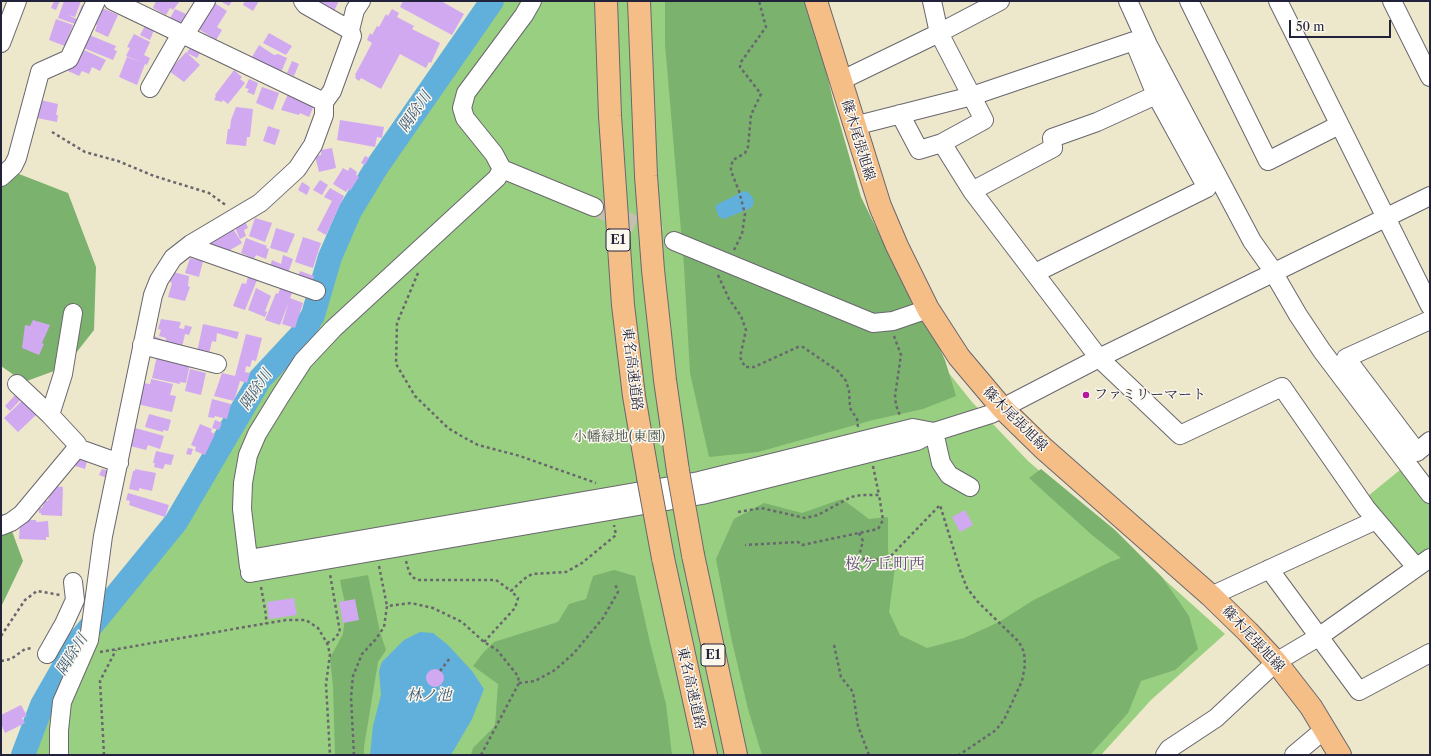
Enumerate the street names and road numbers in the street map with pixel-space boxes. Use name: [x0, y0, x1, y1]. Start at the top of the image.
street label: 篠木尾張旭線: [838, 97, 878, 183]
road number: E1: [606, 229, 630, 251]
street label: 東名高速道路: [619, 326, 645, 412]
street label: 篠木尾張旭線: [979, 383, 1051, 455]
street label: 篠木尾張旭線: [1218, 603, 1288, 675]
road number: E1: [701, 644, 725, 666]
street label: 東名高速道路: [673, 645, 709, 731]

